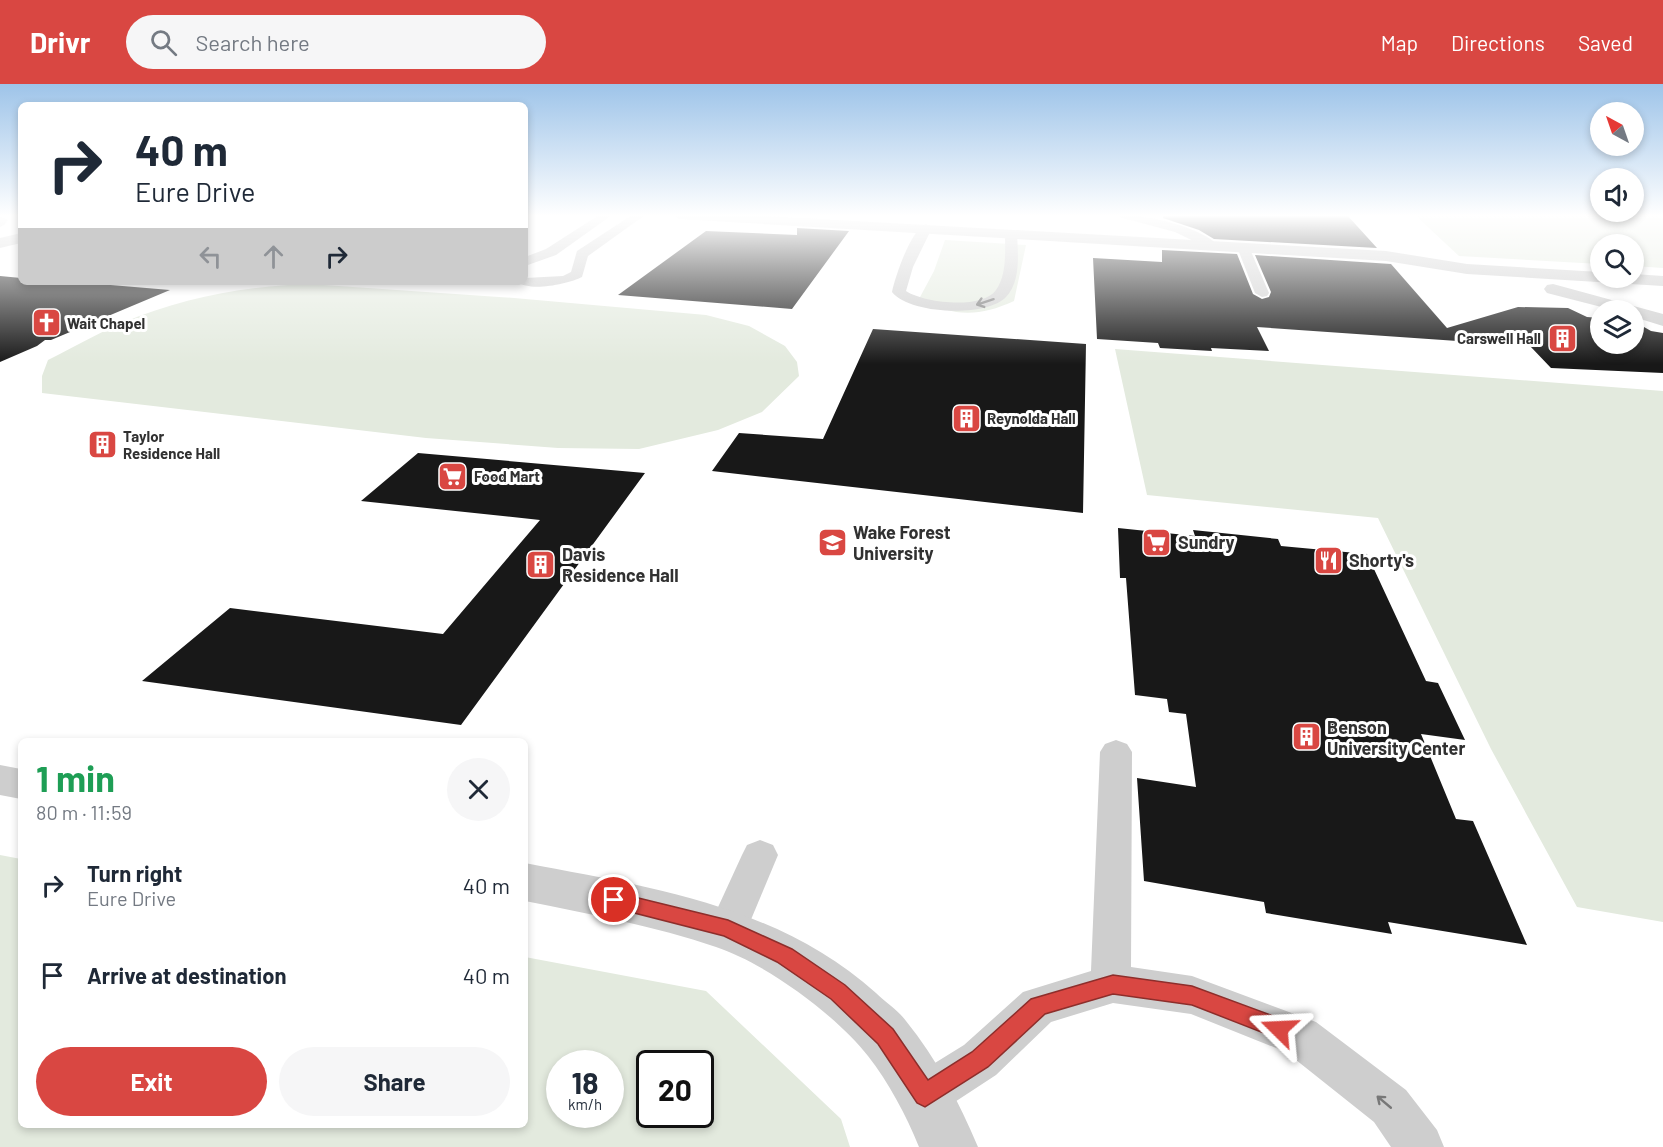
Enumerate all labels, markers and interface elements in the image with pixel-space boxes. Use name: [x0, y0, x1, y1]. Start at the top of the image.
search box: [126, 15, 546, 69]
text: Drivr: [30, 25, 90, 59]
icon: search: [147, 26, 180, 59]
text: Search here: [195, 29, 310, 55]
text: Map: [1381, 30, 1418, 55]
text: Directions: [1451, 30, 1545, 55]
text: Saved: [1578, 30, 1633, 55]
north arrow: [1590, 102, 1644, 156]
map controls: [1590, 102, 1644, 354]
text: 40 m: [135, 124, 228, 174]
icon: right: [36, 126, 114, 204]
button: sound: [1590, 168, 1644, 222]
text: Eure Drive: [135, 175, 255, 207]
button: search: [1590, 234, 1644, 288]
icon: left: [194, 240, 227, 273]
icon: ahead: [257, 240, 290, 273]
icon: right: [320, 240, 353, 273]
one-way arrow: [976, 297, 995, 308]
button: layers: [1590, 300, 1644, 354]
church icon: Wait Chapel: [30, 307, 62, 339]
place label: Wait Chapel: [67, 314, 145, 332]
building icon: Carswell Hall: [1546, 322, 1578, 354]
place label: Carswell Hall: [1457, 329, 1541, 347]
building icon: Reynolda Hall: [950, 402, 982, 434]
place label: Reynolda Hall: [987, 409, 1076, 427]
place label: Taylor Residence Hall: [123, 427, 220, 462]
building icon: Taylor Residence Hall: [86, 429, 118, 461]
supermarket icon: Food Mart: [437, 460, 469, 492]
place label: Food Mart: [474, 467, 540, 485]
place label: Wake Forest University: [853, 521, 951, 564]
school or university icon: Wake Forest University: [816, 526, 848, 558]
supermarket icon: Sundry: [1141, 526, 1173, 558]
place label: Sundry: [1178, 531, 1235, 553]
place label: Davis Residence Hall: [562, 543, 679, 586]
restaurant icon: Shorty's: [1312, 544, 1344, 576]
building icon: Davis Residence Hall: [525, 548, 557, 580]
place label: Shorty's: [1349, 549, 1414, 571]
place label: Benson University Center: [1327, 716, 1465, 759]
building icon: Benson University Center: [1290, 721, 1322, 753]
text: 1 min: [36, 756, 115, 799]
button: close: [447, 758, 510, 821]
text: 80 m · 11:59: [36, 800, 132, 824]
text: Turn right: [87, 860, 182, 886]
icon: right: [36, 869, 69, 902]
text: 40 m: [463, 872, 510, 898]
pin: [588, 874, 639, 925]
icon: arrive: [597, 883, 630, 916]
text: Eure Drive: [87, 886, 176, 910]
icon: arrive: [36, 959, 69, 992]
text: Arrive at destination: [87, 962, 286, 988]
text: 40 m: [463, 962, 510, 988]
position arrow: [1247, 997, 1311, 1061]
button: Exit: [36, 1047, 267, 1116]
button: Share: [279, 1047, 510, 1116]
speed limit sign: 20: [636, 1050, 714, 1128]
text: 18: [572, 1064, 598, 1100]
text: km/h: [568, 1095, 602, 1113]
one-way arrow: [1377, 1095, 1392, 1109]

